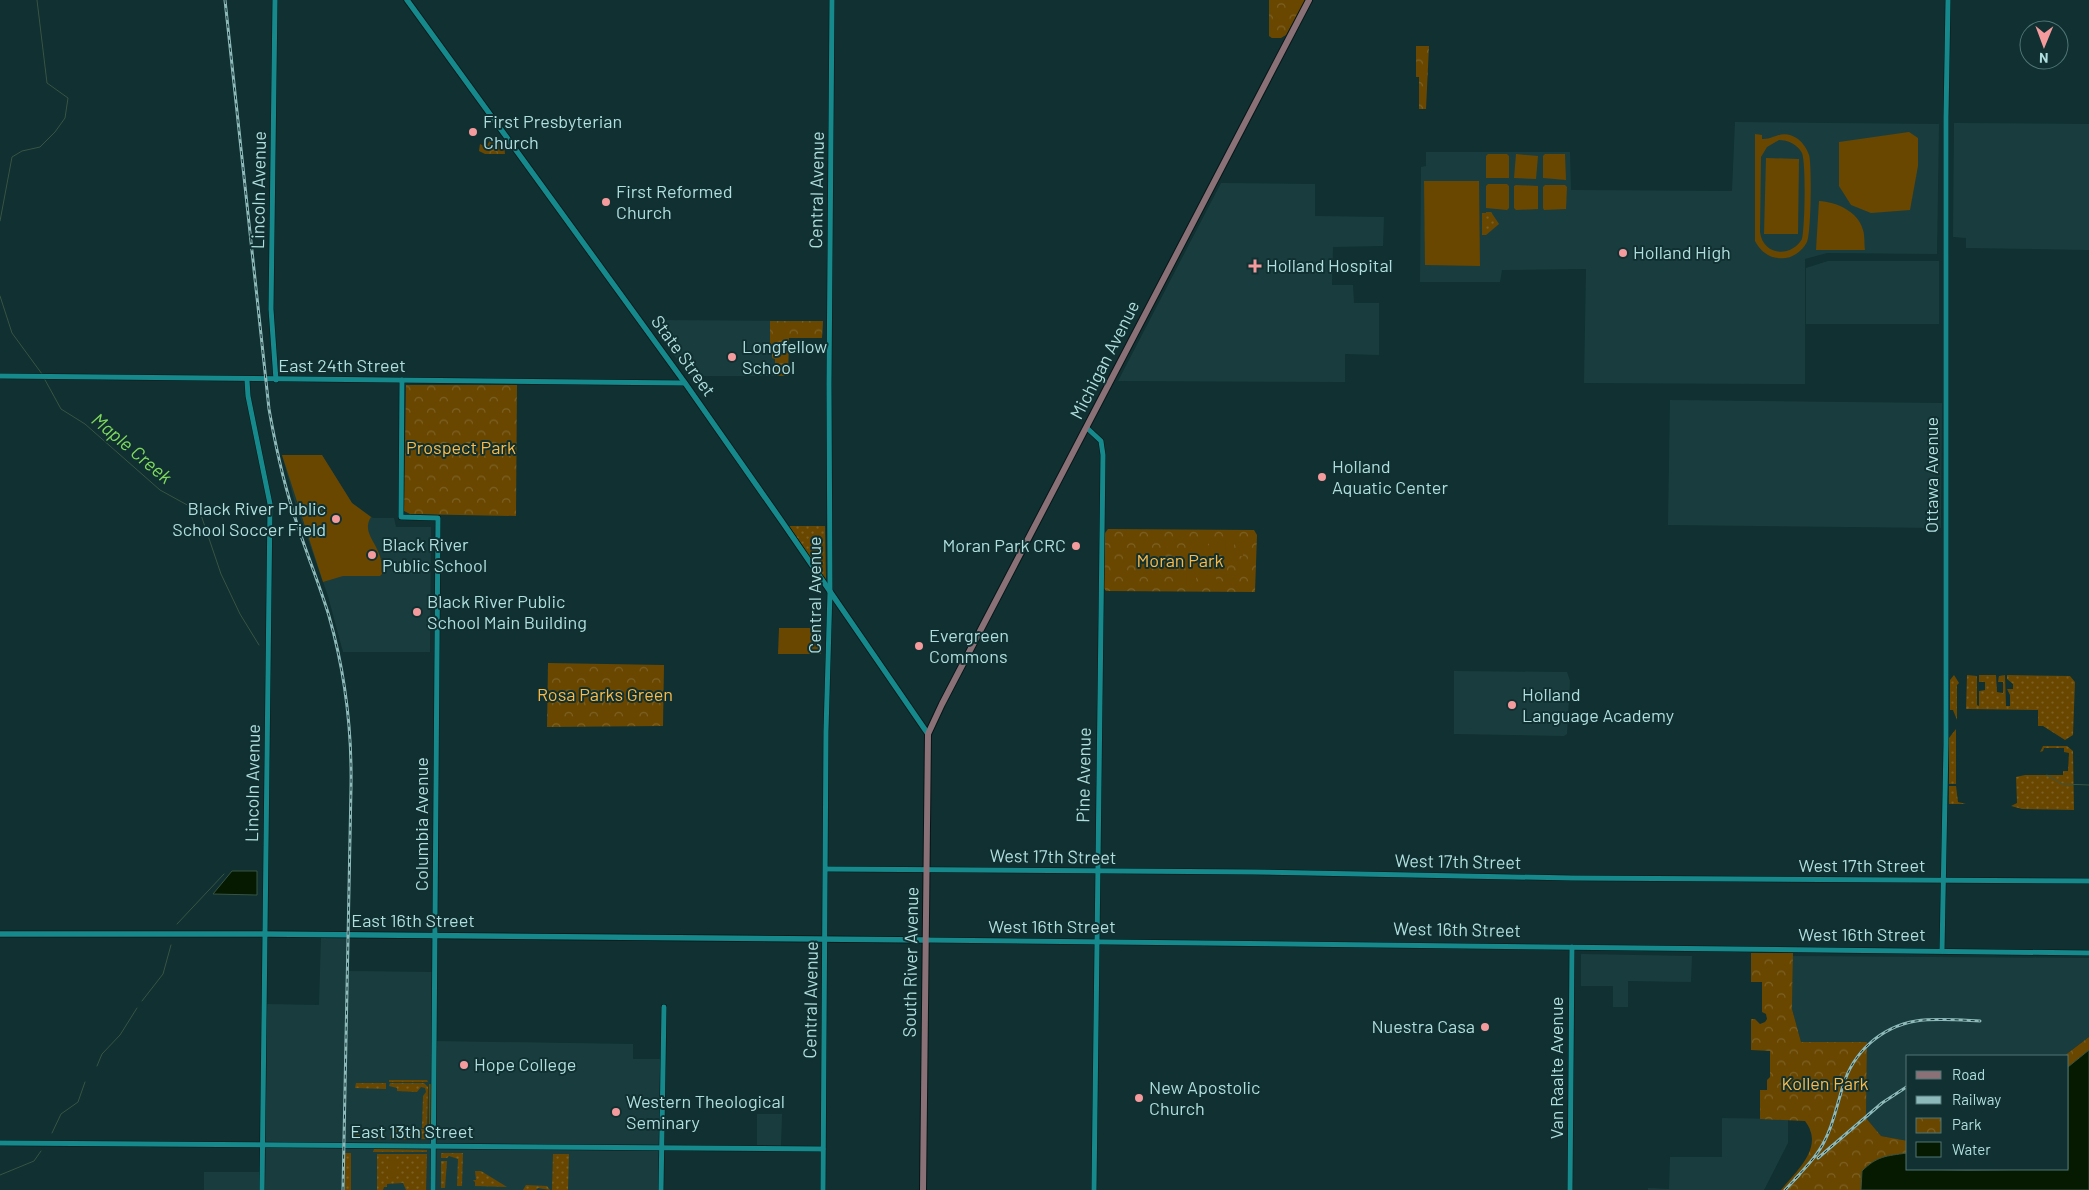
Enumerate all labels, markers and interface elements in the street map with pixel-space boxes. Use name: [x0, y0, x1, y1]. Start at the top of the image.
north arrow: [2019, 20, 2069, 70]
text: N: [2039, 50, 2049, 67]
place label: First Presbyterian Church: [483, 110, 622, 153]
marker: First Presbyterian Church: [467, 126, 479, 138]
street label: Lincoln Avenue: [246, 131, 270, 249]
street label: Central Avenue: [804, 131, 828, 249]
place label: First Reformed Church: [616, 180, 733, 223]
marker: First Reformed Church: [600, 196, 612, 208]
place label: Holland High: [1633, 241, 1731, 263]
marker: Holland High: [1617, 247, 1629, 259]
place label: Holland Hospital: [1266, 254, 1393, 276]
marker: Holland Hospital: [1248, 259, 1262, 273]
street label: Michigan Avenue: [1065, 296, 1144, 423]
street label: State Street: [647, 311, 721, 400]
place label: Longfellow School: [742, 335, 827, 378]
marker: Longfellow School: [726, 351, 738, 363]
street label: East 24th Street: [278, 354, 406, 376]
water label: Maple Creek: [87, 407, 178, 488]
street label: Ottawa Avenue: [1920, 417, 1942, 533]
park label: Prospect Park: [406, 436, 516, 458]
place label: Holland Aquatic Center: [1332, 455, 1448, 498]
marker: Holland Aquatic Center: [1316, 471, 1328, 483]
place label: Black River Public School Soccer Field: [172, 497, 326, 540]
marker: Black River Public School Soccer Field: [330, 513, 342, 525]
place label: Black River Public School: [382, 533, 487, 576]
place label: Moran Park CRC: [942, 534, 1066, 556]
street label: Central Avenue: [803, 536, 825, 654]
marker: Moran Park CRC: [1070, 540, 1082, 552]
marker: Black River Public School: [366, 549, 378, 561]
park label: Moran Park: [1136, 549, 1224, 571]
place label: Black River Public School Main Building: [427, 590, 587, 633]
marker: Black River Public School Main Building: [411, 606, 423, 618]
place label: Evergreen Commons: [929, 624, 1009, 667]
marker: Evergreen Commons: [913, 640, 925, 652]
park label: Rosa Parks Green: [537, 683, 673, 705]
place label: Holland Language Academy: [1522, 683, 1674, 726]
marker: Holland Language Academy: [1506, 699, 1518, 711]
street label: Lincoln Avenue: [240, 724, 264, 842]
street label: Pine Avenue: [1071, 727, 1095, 823]
street label: Columbia Avenue: [410, 757, 432, 891]
street label: West 17th Street: [989, 844, 1117, 868]
street label: West 17th Street: [1394, 849, 1522, 873]
street label: West 17th Street: [1799, 854, 1925, 876]
street label: South River Avenue: [898, 886, 922, 1037]
street label: East 16th Street: [351, 909, 475, 931]
street label: West 16th Street: [988, 915, 1116, 937]
street label: West 16th Street: [1393, 917, 1521, 941]
street label: West 16th Street: [1798, 923, 1926, 945]
street label: Central Avenue: [798, 941, 822, 1059]
street label: Van Raalte Avenue: [1545, 997, 1567, 1139]
place label: Nuestra Casa: [1371, 1015, 1475, 1037]
marker: Nuestra Casa: [1479, 1021, 1491, 1033]
place label: Hope College: [474, 1053, 576, 1075]
legend: [1906, 1055, 2069, 1170]
marker: Hope College: [458, 1059, 470, 1071]
text: Road: [1952, 1065, 1985, 1083]
park label: Kollen Park: [1781, 1072, 1869, 1094]
place label: New Apostolic Church: [1149, 1076, 1260, 1119]
place label: Western Theological Seminary: [626, 1090, 785, 1133]
text: Railway: [1952, 1090, 2001, 1108]
marker: New Apostolic Church: [1133, 1092, 1145, 1104]
marker: Western Theological Seminary: [610, 1106, 622, 1118]
text: Park: [1952, 1115, 1982, 1133]
street label: East 13th Street: [350, 1120, 474, 1142]
text: Water: [1952, 1140, 1991, 1158]

